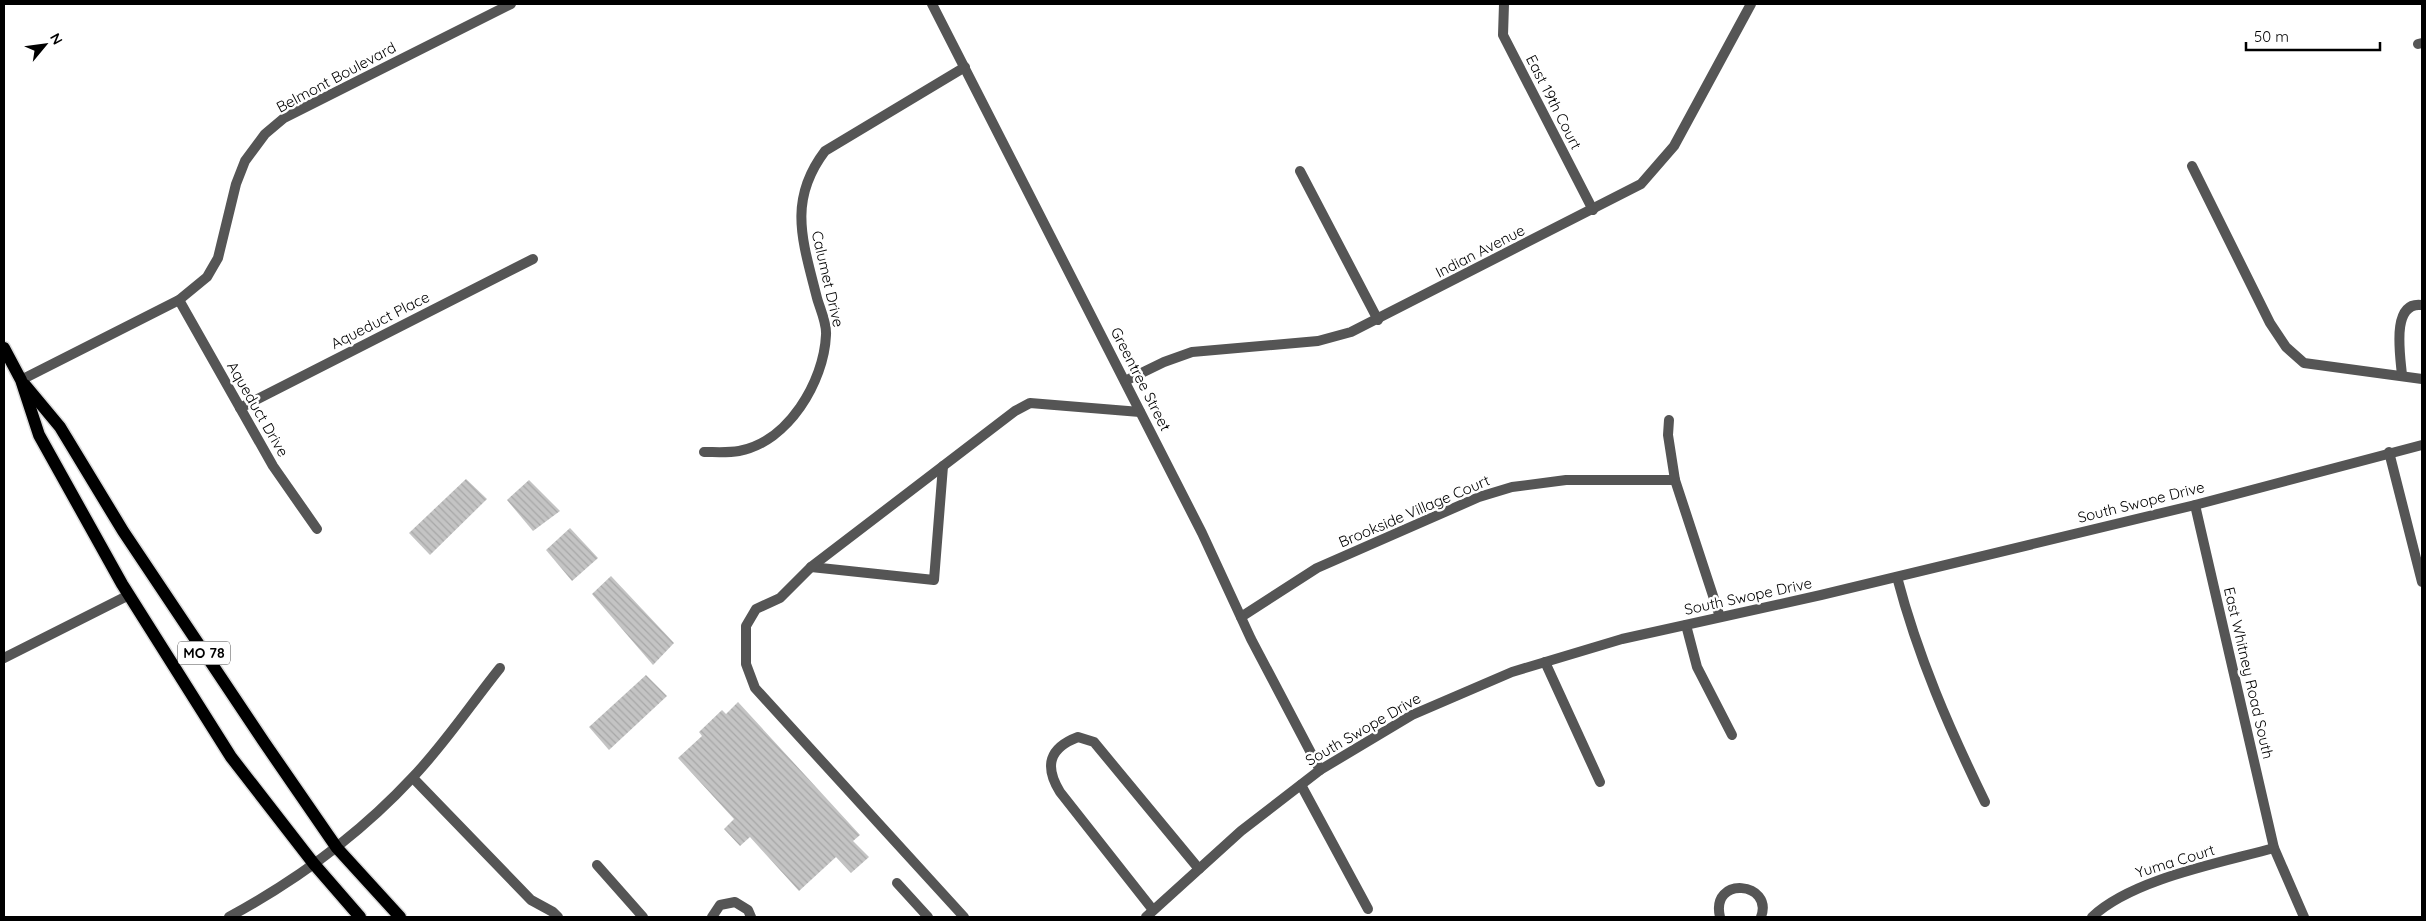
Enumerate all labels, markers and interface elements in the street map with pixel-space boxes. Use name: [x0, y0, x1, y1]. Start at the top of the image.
north arrow: [20, 20, 70, 70]
scale bar: [2246, 20, 2380, 52]
text: 50 m: [2254, 27, 2289, 46]
text: N: [46, 30, 67, 48]
street label: Belmont Boulevard: [273, 37, 399, 117]
street label: East 19th Court: [1522, 51, 1586, 153]
street label: Indian Avenue: [1432, 220, 1528, 282]
street label: Calumet Drive: [808, 229, 848, 329]
street label: Aqueduct Place: [327, 287, 433, 353]
street label: Greentree Street: [1107, 324, 1175, 434]
street label: Aqueduct Drive: [223, 358, 293, 460]
street label: Brookside Village Court: [1336, 471, 1492, 551]
street label: South Swope Drive: [2076, 477, 2206, 527]
street label: South Swope Drive: [1682, 573, 1814, 619]
street label: East Whitney Road South: [2220, 585, 2278, 761]
road number: MO 78: [178, 641, 230, 664]
street label: South Swope Drive: [1302, 688, 1424, 770]
street label: Yuma Court: [2133, 840, 2217, 882]

